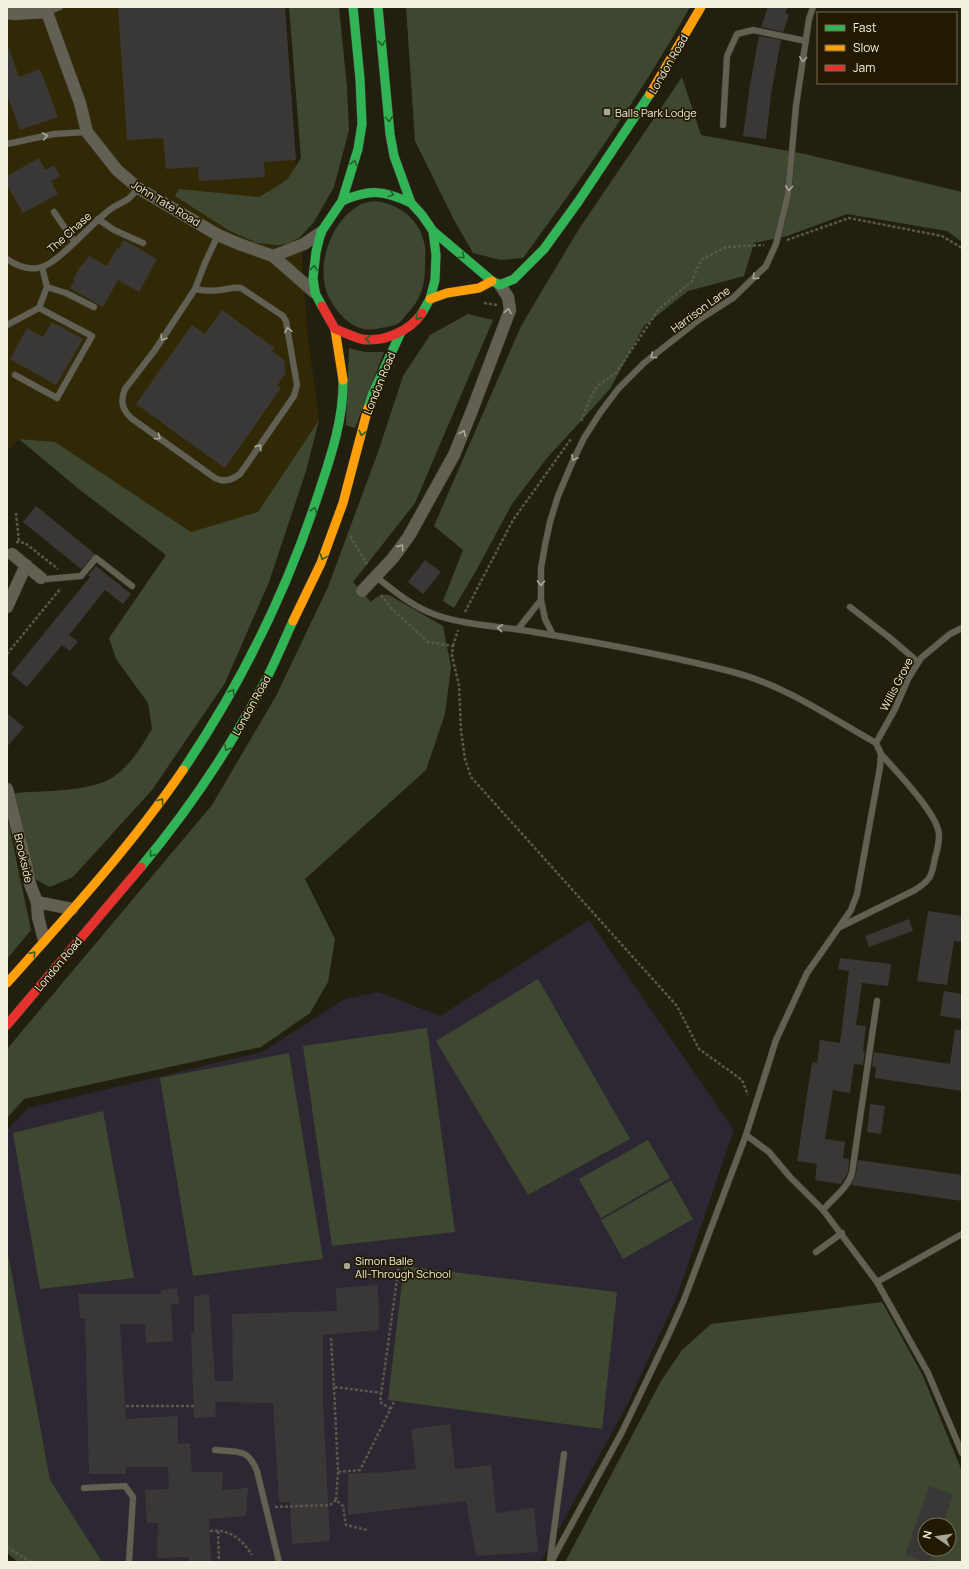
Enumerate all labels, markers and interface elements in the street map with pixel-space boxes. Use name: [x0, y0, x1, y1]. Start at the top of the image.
legend: [817, 12, 957, 84]
text: Fast: [853, 19, 877, 36]
street label: London Road: [645, 31, 691, 97]
text: Slow: [853, 39, 879, 56]
one-way arrow: [377, 40, 386, 46]
one-way arrow: [799, 56, 808, 62]
text: Jam: [853, 59, 875, 76]
place label: Balls Park Lodge: [615, 105, 697, 120]
marker: Balls Park Lodge: [602, 107, 612, 117]
one-way arrow: [384, 116, 393, 122]
one-way arrow: [42, 133, 48, 141]
one-way arrow: [349, 160, 358, 167]
street label: John Tate Road: [129, 177, 203, 229]
one-way arrow: [784, 185, 793, 191]
one-way arrow: [387, 189, 394, 198]
street label: The Chase: [44, 208, 95, 256]
one-way arrow: [458, 251, 465, 258]
one-way arrow: [309, 265, 318, 271]
one-way arrow: [752, 272, 760, 280]
street label: Harrison Lane: [667, 282, 733, 336]
one-way arrow: [503, 308, 512, 315]
one-way arrow: [415, 312, 422, 320]
one-way arrow: [284, 326, 292, 333]
one-way arrow: [160, 334, 168, 341]
one-way arrow: [365, 334, 371, 343]
street label: London Road: [360, 349, 398, 417]
one-way arrow: [650, 351, 657, 358]
one-way arrow: [358, 430, 366, 436]
one-way arrow: [458, 430, 466, 438]
one-way arrow: [154, 432, 161, 439]
one-way arrow: [254, 444, 262, 451]
one-way arrow: [571, 454, 579, 461]
one-way arrow: [309, 506, 318, 513]
one-way arrow: [396, 544, 404, 551]
one-way arrow: [319, 553, 328, 560]
one-way arrow: [537, 580, 545, 586]
one-way arrow: [497, 623, 503, 632]
street label: Willis Grove: [876, 654, 916, 713]
street label: London Road: [228, 672, 274, 738]
one-way arrow: [228, 689, 235, 696]
one-way arrow: [225, 744, 232, 751]
one-way arrow: [157, 798, 164, 805]
street label: Brookside: [11, 832, 37, 885]
one-way arrow: [149, 849, 156, 856]
street label: London Road: [31, 934, 85, 994]
one-way arrow: [28, 951, 36, 959]
place label: Simon Balle All-Through School: [355, 1253, 451, 1281]
marker: Simon Balle All-Through School: [342, 1261, 352, 1271]
north arrow: [917, 1517, 957, 1557]
text: N: [919, 1529, 935, 1540]

